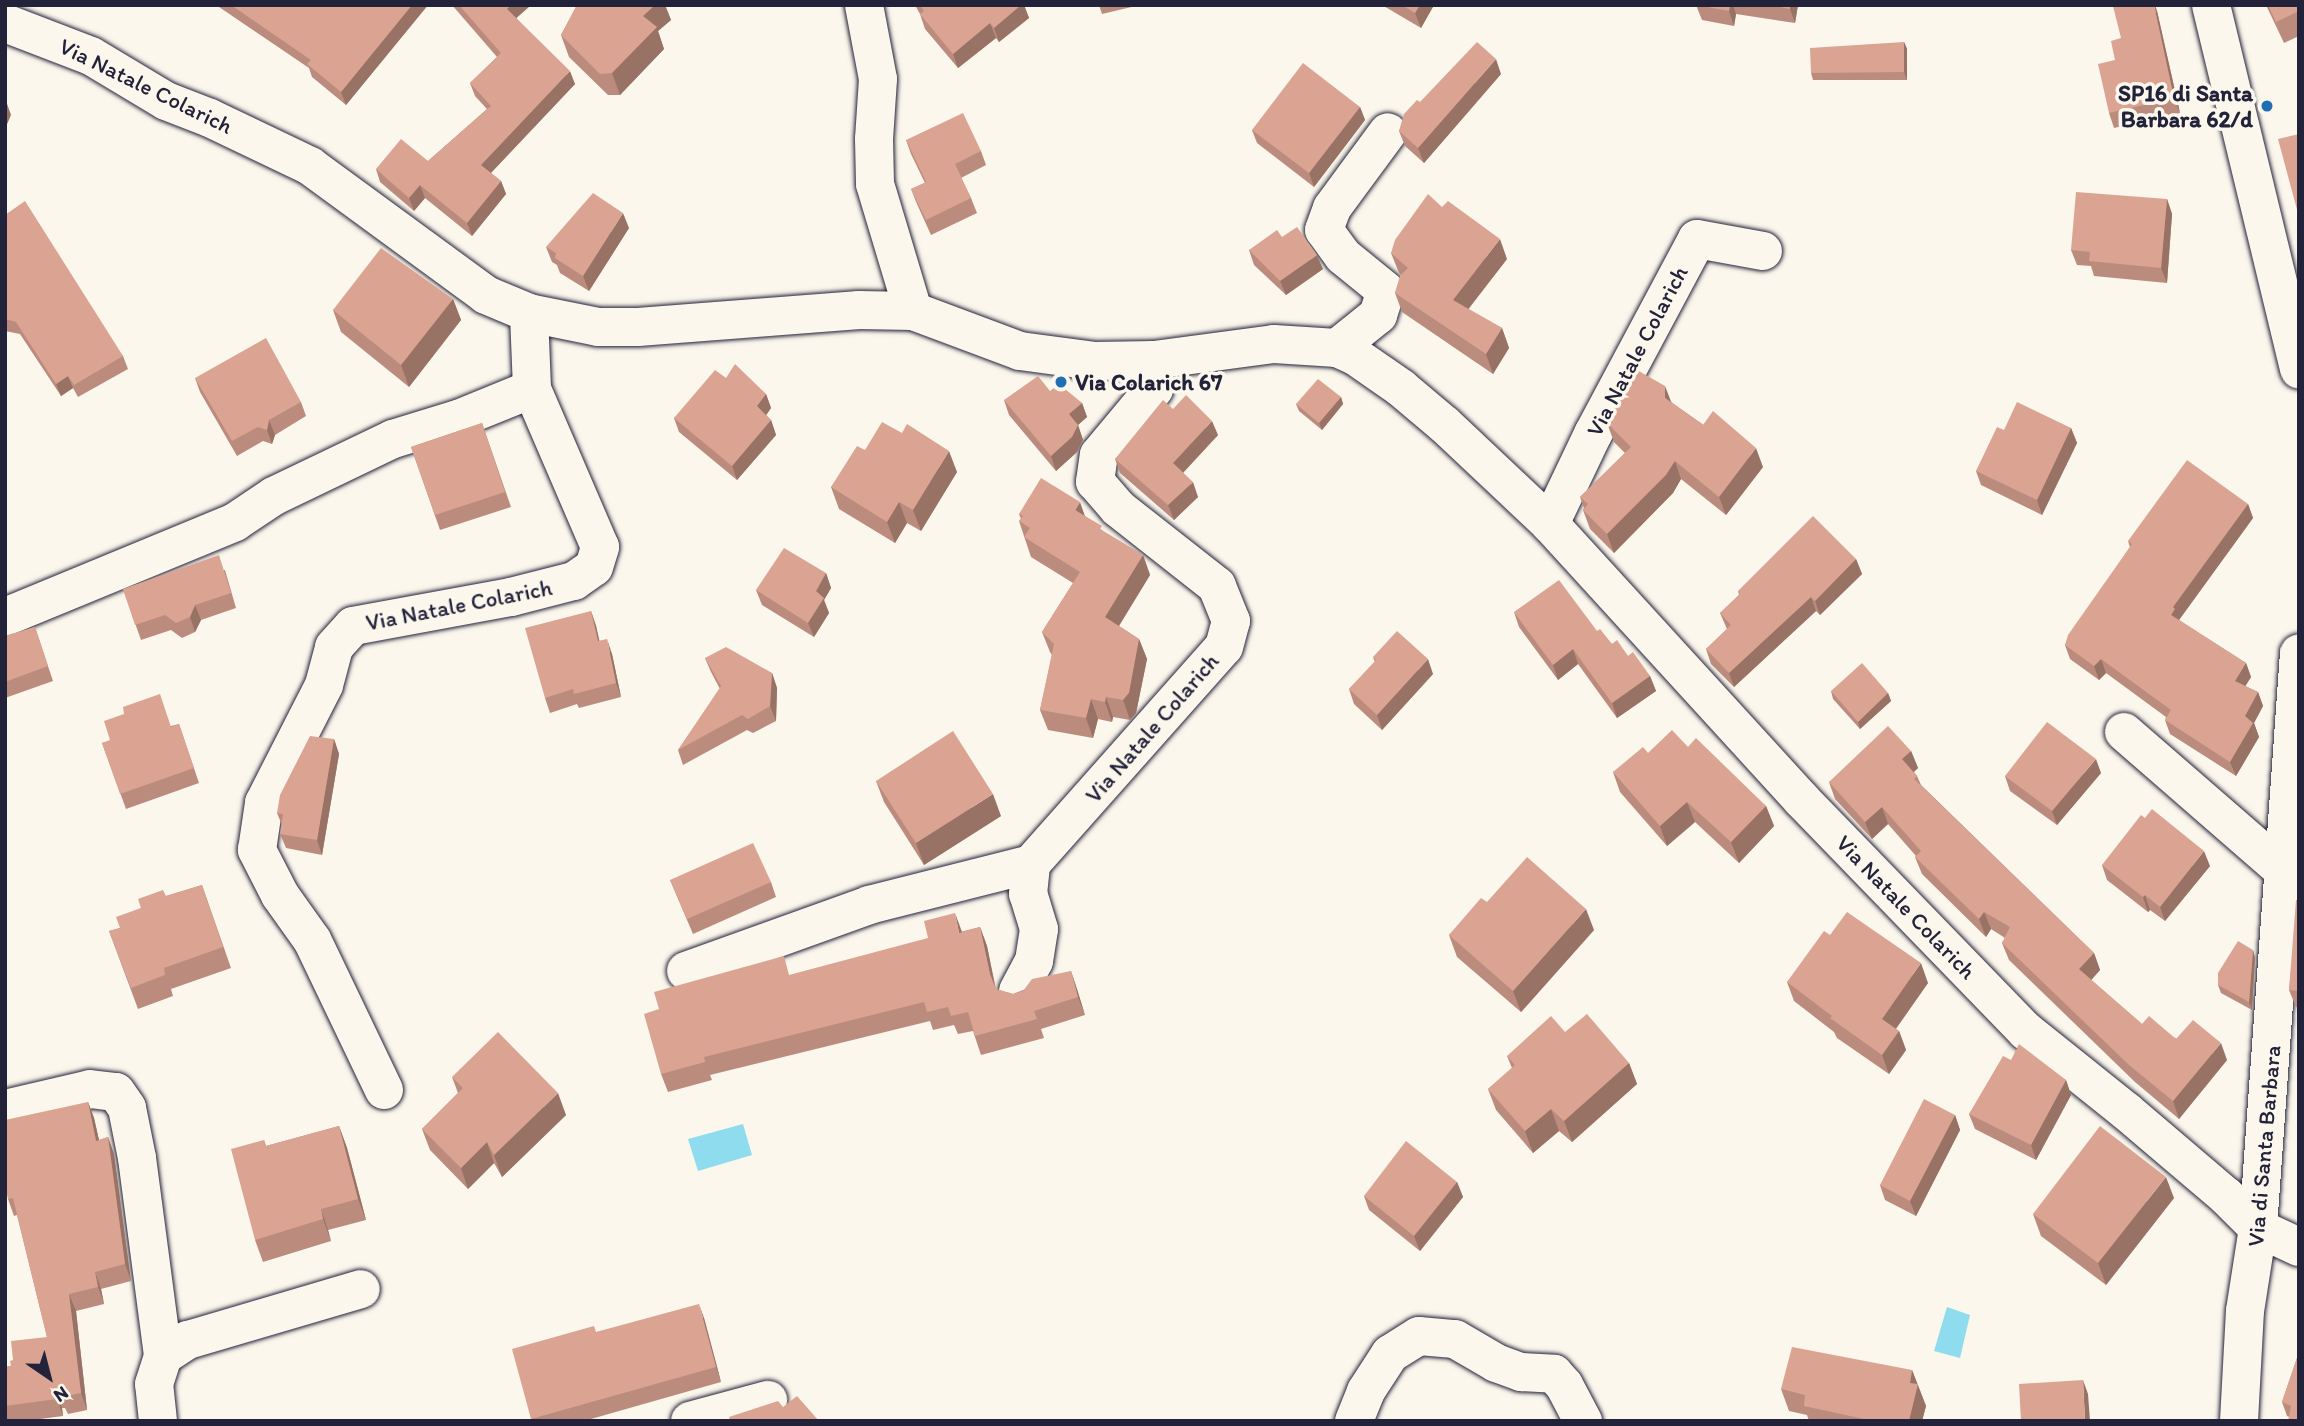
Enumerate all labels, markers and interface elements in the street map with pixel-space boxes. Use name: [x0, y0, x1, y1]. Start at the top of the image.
street label: Via Natale Colarich: [55, 32, 237, 140]
place label: SP16 di Santa Barbara 62/d: [2117, 79, 2253, 133]
marker: SP16 di Santa Barbara 62/d: [2259, 98, 2275, 114]
street label: Via Natale Colarich: [1581, 261, 1693, 441]
place label: Via Colarich 67: [1075, 368, 1222, 396]
marker: Via Colarich 67: [1053, 374, 1069, 390]
street label: Via Natale Colarich: [364, 574, 554, 636]
street label: Via Natale Colarich: [1080, 648, 1224, 808]
street label: Via Natale Colarich: [1831, 830, 1981, 984]
street label: Via di Santa Barbara: [2241, 1044, 2287, 1248]
north arrow: [14, 1342, 84, 1412]
text: N: [49, 1382, 73, 1408]

